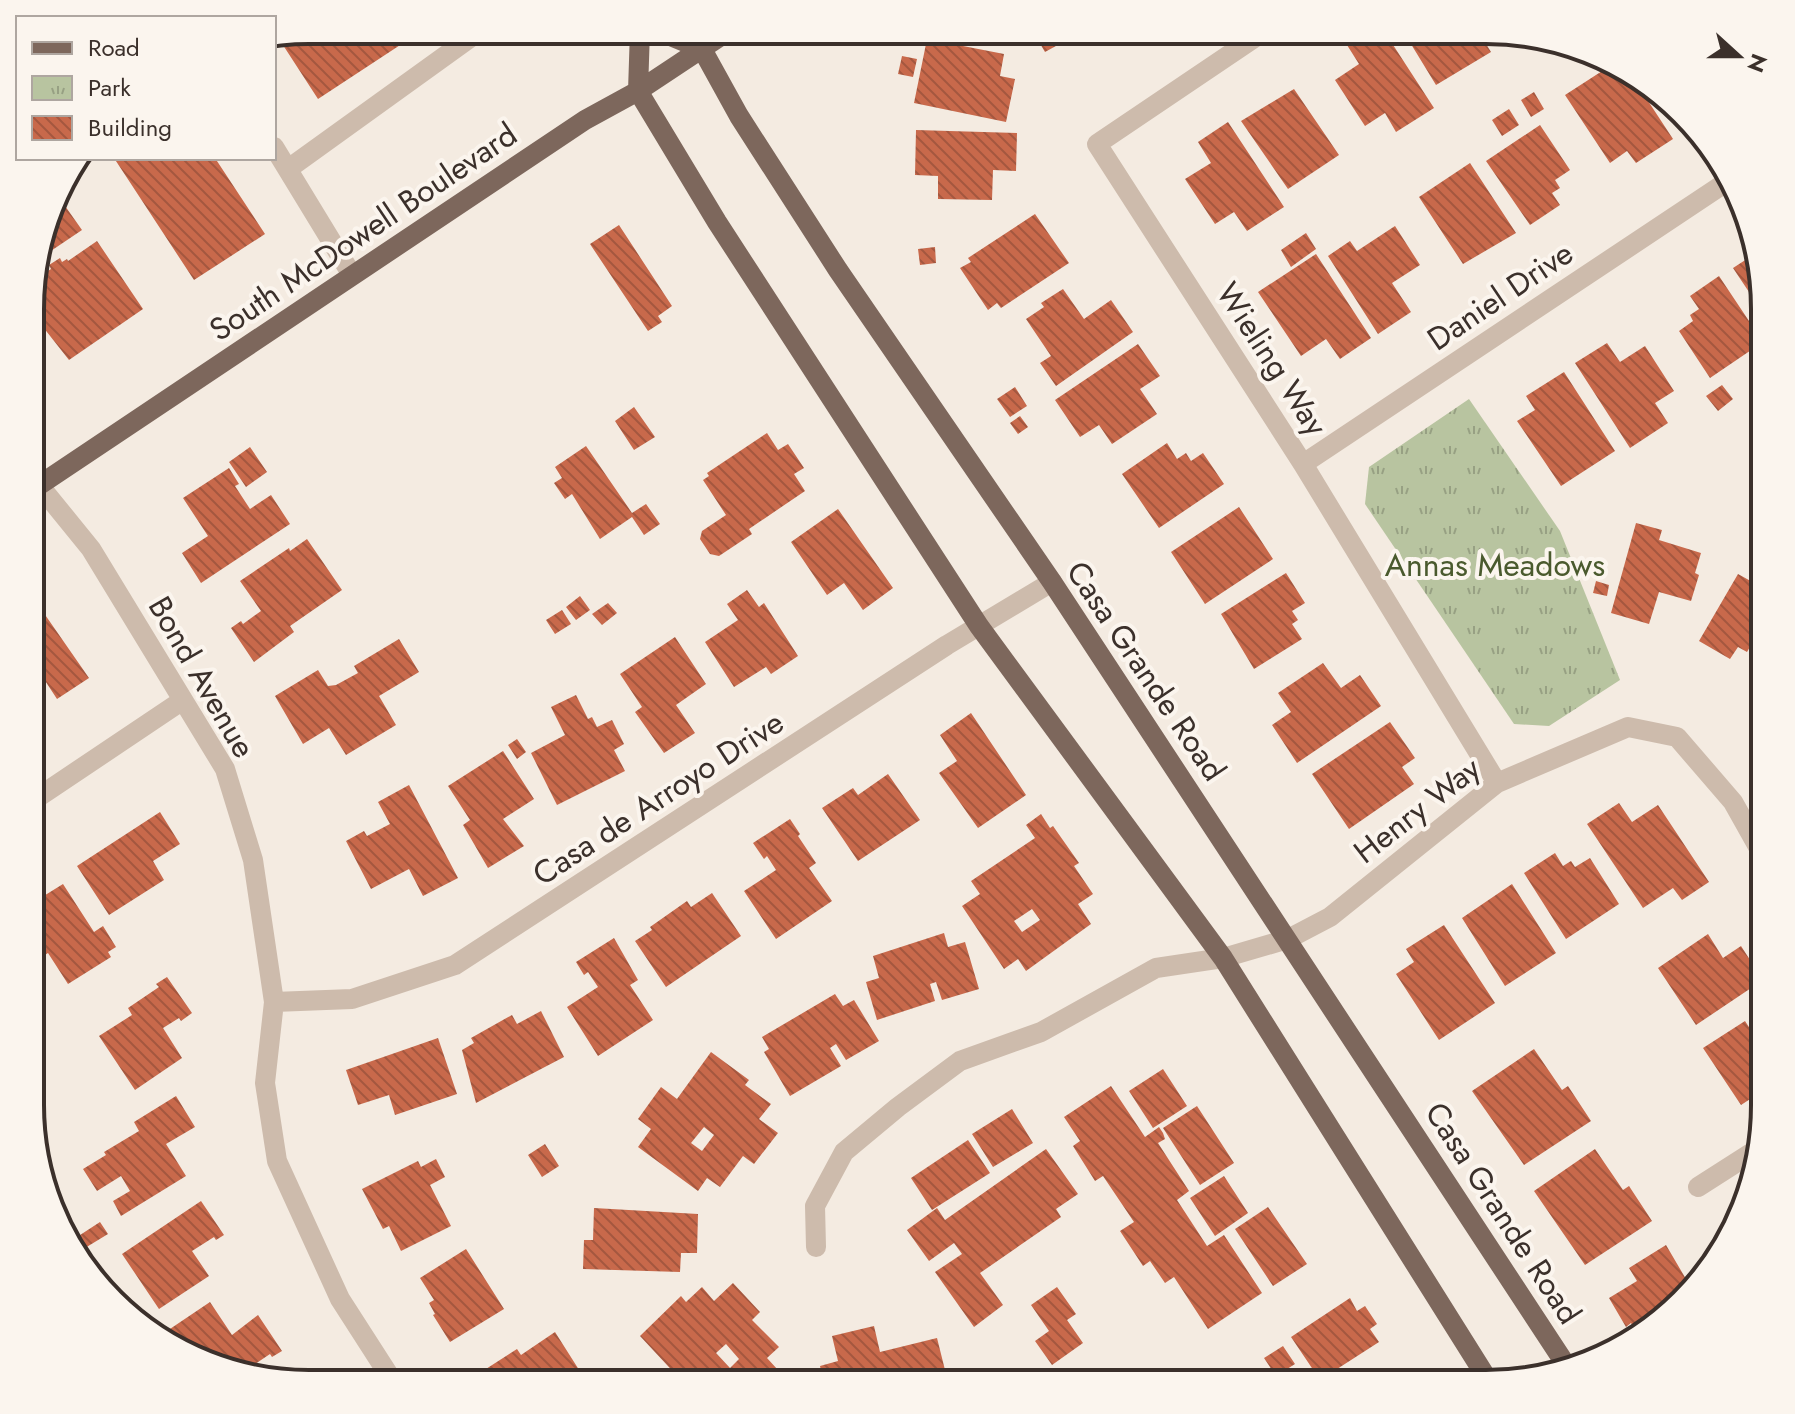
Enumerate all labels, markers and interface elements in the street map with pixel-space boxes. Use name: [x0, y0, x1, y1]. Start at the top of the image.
legend: [16, 16, 276, 160]
north arrow: [1699, 16, 1779, 96]
text: Road: [88, 30, 140, 65]
text: N: [1740, 49, 1776, 77]
text: Park: [88, 70, 131, 105]
text: Building: [88, 110, 172, 145]
street label: South McDowell Boulevard: [200, 112, 526, 352]
street label: Daniel Drive: [1418, 230, 1582, 362]
street label: Wieling Way: [1205, 273, 1339, 446]
park label: Annas Meadows: [1385, 542, 1605, 588]
street label: Casa Grande Road: [1055, 552, 1237, 790]
street label: Bond Avenue: [137, 588, 267, 766]
street label: Casa de Arroyo Drive: [523, 699, 793, 897]
street label: Henry Way: [1344, 745, 1491, 874]
street label: Casa Grande Road: [1414, 1093, 1592, 1333]

